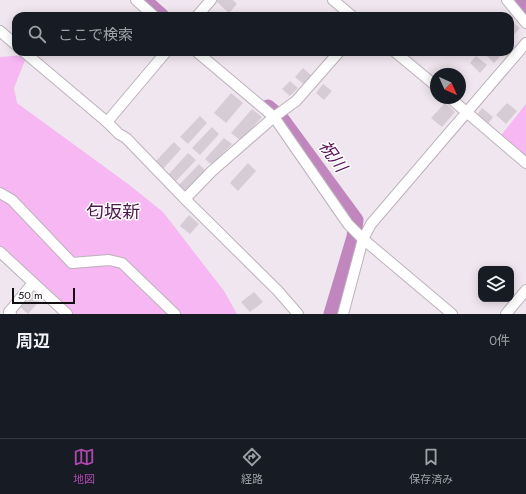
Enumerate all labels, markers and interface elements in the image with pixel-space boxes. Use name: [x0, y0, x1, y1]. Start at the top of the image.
search box: [12, 12, 514, 56]
icon: search: [26, 23, 48, 45]
text: ここで検索: [58, 24, 133, 46]
north arrow: [430, 68, 466, 104]
water label: 祝川: [313, 135, 354, 178]
district label: 匂坂新: [86, 199, 140, 225]
map controls: [478, 266, 514, 302]
button: layers: [478, 266, 514, 302]
scale bar: [12, 286, 75, 305]
text: 50 m: [18, 287, 43, 303]
text: 周辺: [16, 329, 50, 353]
text: 0件: [489, 331, 510, 350]
tab: 地図: [73, 446, 95, 487]
tab: 経路: [241, 446, 263, 487]
tab: 保存済み: [409, 446, 453, 487]

